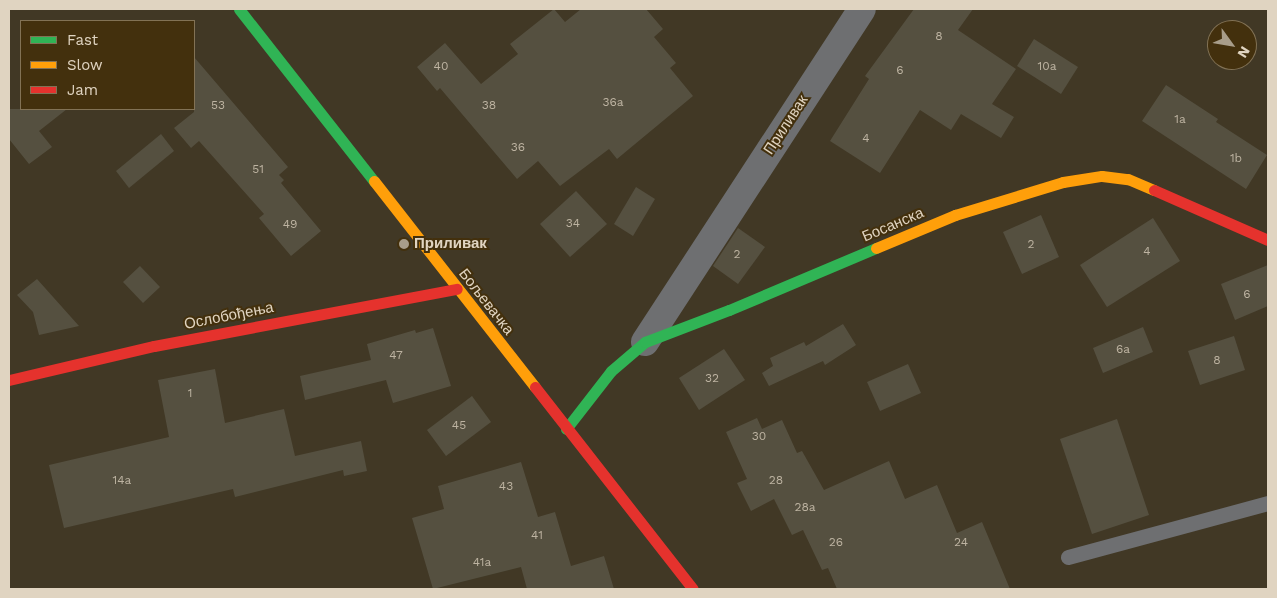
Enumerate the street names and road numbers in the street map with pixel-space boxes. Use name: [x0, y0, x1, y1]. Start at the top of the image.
street label: Приливак: [760, 92, 812, 158]
street label: Босанска: [860, 204, 926, 246]
street label: Бољевачка: [455, 265, 517, 339]
street label: Ослобођења: [183, 299, 275, 333]

